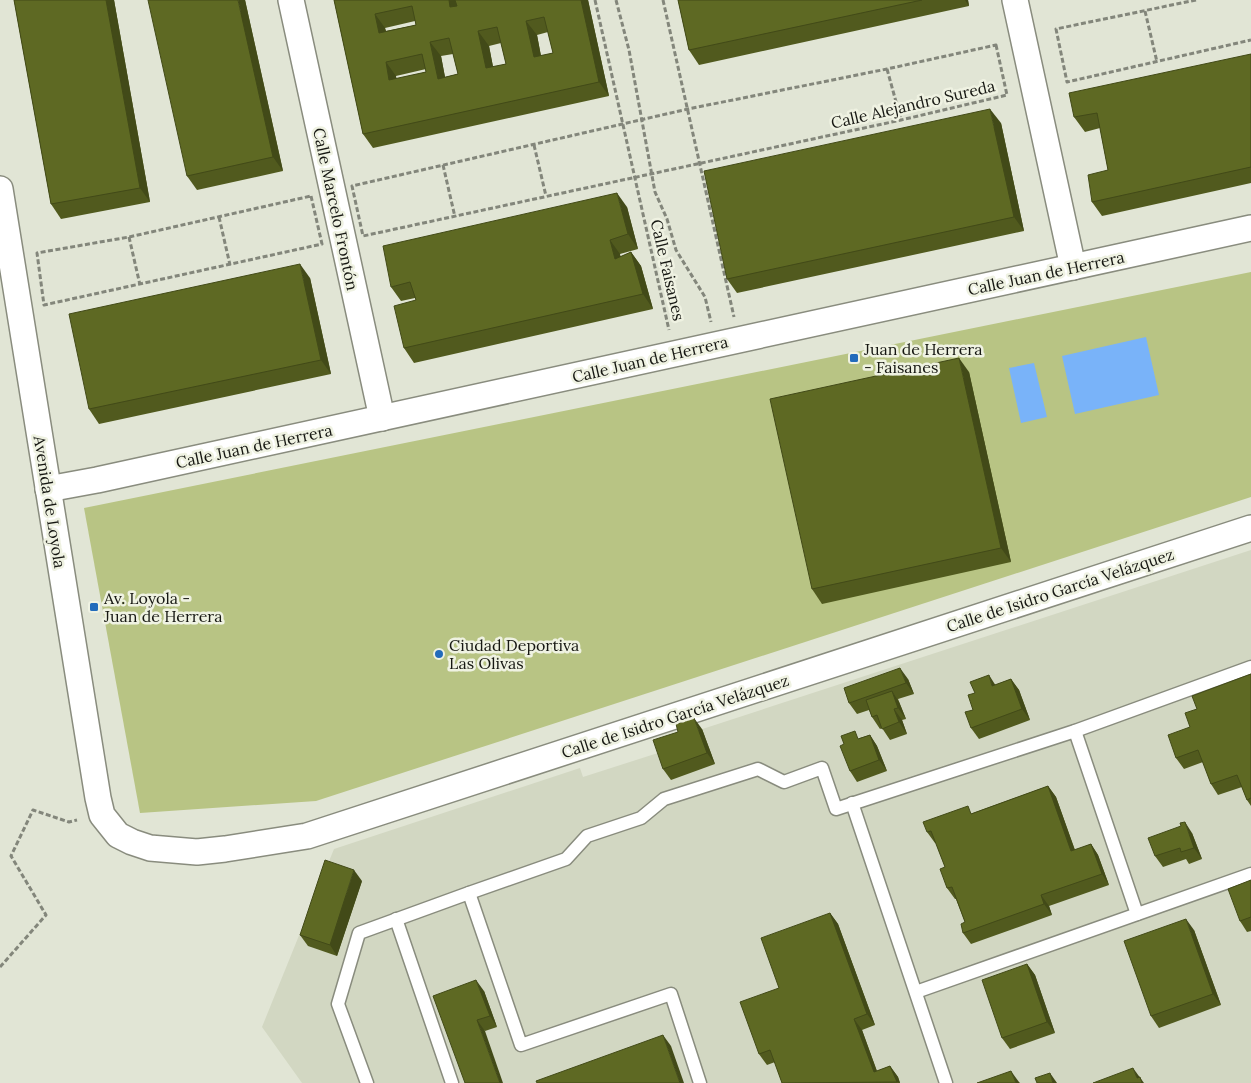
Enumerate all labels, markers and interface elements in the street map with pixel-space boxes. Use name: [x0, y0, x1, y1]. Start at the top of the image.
street label: Calle Alejandro Sureda: [829, 75, 997, 133]
street label: Calle Marcelo Frontón: [309, 126, 363, 292]
street label: Calle Faisanes: [647, 217, 689, 323]
street label: Calle Juan de Herrera: [966, 247, 1126, 299]
street label: Calle Juan de Herrera: [570, 331, 730, 387]
place label: Juan de Herrera - Faisanes: [863, 339, 982, 377]
marker: Juan de Herrera - Faisanes: [848, 352, 860, 364]
street label: Calle Juan de Herrera: [174, 420, 334, 472]
street label: Avenida de Loyola: [30, 433, 70, 570]
street label: Calle de Isidro García Velázquez: [944, 544, 1176, 636]
place label: Av. Loyola - Juan de Herrera: [103, 588, 222, 626]
marker: Av. Loyola - Juan de Herrera: [88, 601, 100, 613]
place label: Ciudad Deportiva Las Olivas: [449, 635, 579, 673]
marker: Ciudad Deportiva Las Olivas: [433, 648, 445, 660]
street label: Calle de Isidro García Velázquez: [559, 670, 791, 762]

